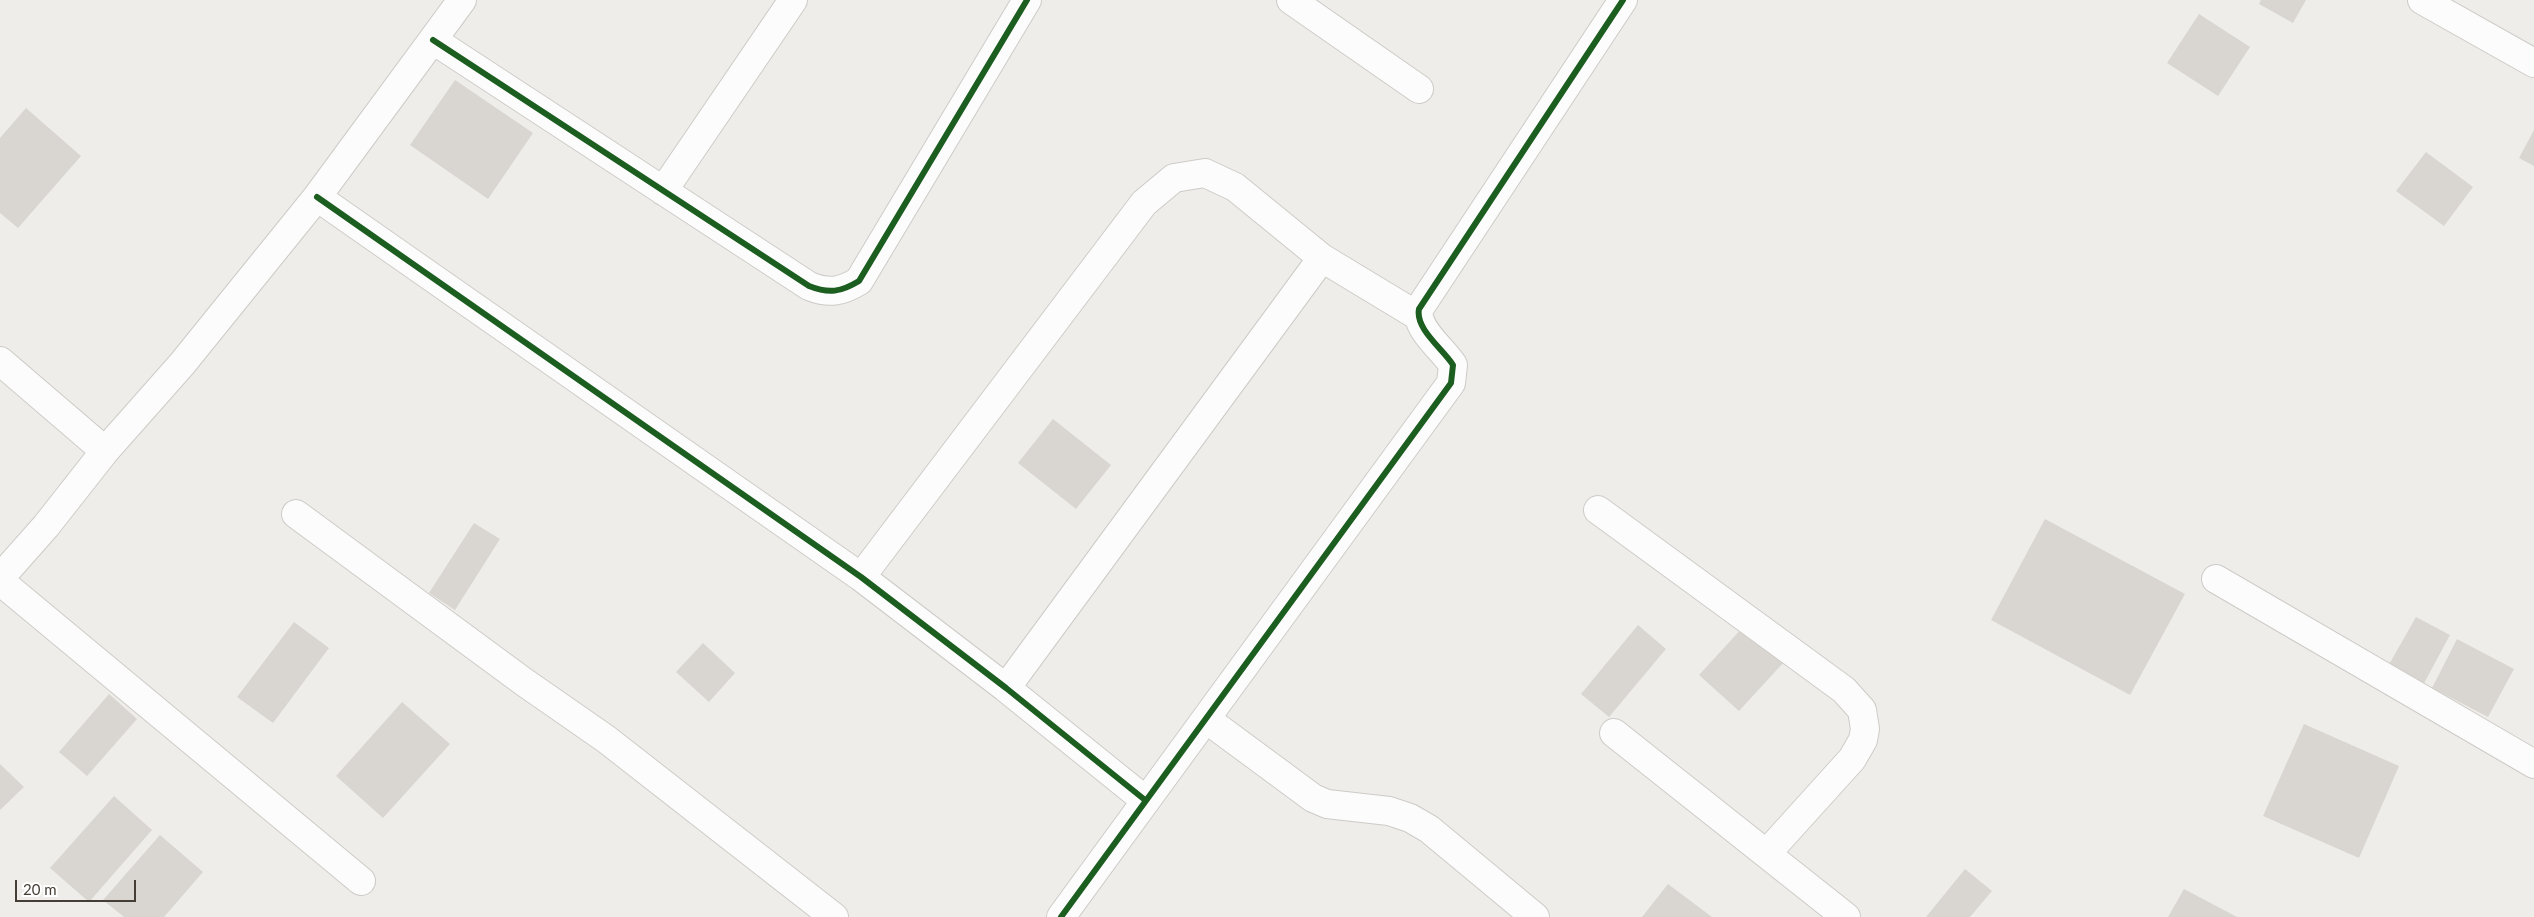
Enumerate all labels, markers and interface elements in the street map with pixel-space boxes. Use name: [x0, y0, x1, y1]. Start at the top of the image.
scale bar: [18, 870, 139, 902]
text: 20 m: [23, 880, 57, 898]

